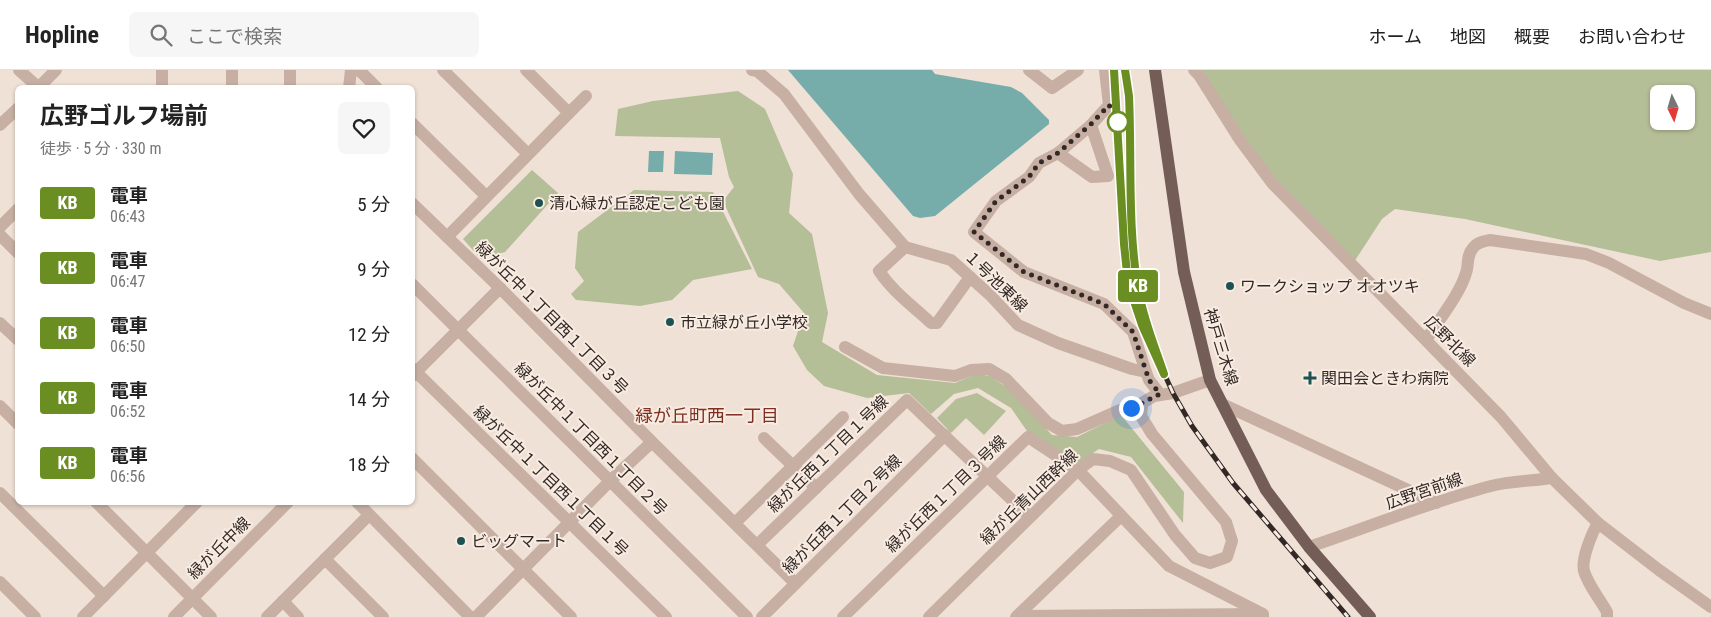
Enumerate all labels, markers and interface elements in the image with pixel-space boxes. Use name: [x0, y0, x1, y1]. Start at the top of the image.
search box: [129, 12, 479, 57]
text: Hopline: [25, 21, 99, 49]
icon: search: [147, 21, 175, 49]
text: ここで検索: [187, 25, 282, 48]
text: ホーム: [1369, 26, 1422, 47]
text: 地図: [1450, 26, 1486, 47]
text: 概要: [1514, 26, 1550, 47]
text: お問い合わせ: [1578, 26, 1686, 47]
north arrow: [1650, 85, 1695, 130]
map controls: [1650, 85, 1695, 130]
text: 広野ゴルフ場前: [40, 102, 208, 130]
button: heart: [338, 102, 390, 154]
unlabelled marker: [1107, 111, 1129, 133]
text: 徒歩 · 5 分 · 330 m: [40, 139, 161, 158]
text: 電車: [110, 184, 148, 207]
text: KB: [57, 192, 78, 213]
text: 5 分: [357, 193, 390, 216]
place label: 清心緑が丘認定こども園: [549, 194, 725, 213]
marker: 清心緑が丘認定こども園: [533, 197, 545, 209]
text: 06:43: [110, 207, 145, 226]
street label: 緑が丘中１丁目西１丁目３号: [472, 238, 632, 398]
street label: １号池東線: [961, 246, 1031, 316]
text: 電車: [110, 249, 148, 272]
text: KB: [57, 257, 78, 278]
text: 9 分: [357, 258, 390, 281]
line badge: KB: [1116, 270, 1160, 302]
text: 06:47: [110, 272, 145, 291]
text: KB: [1128, 275, 1148, 296]
place label: ワークショップ オオツキ: [1240, 277, 1420, 296]
marker: ワークショップ オオツキ: [1224, 280, 1236, 292]
street label: 神戸三木線: [1200, 306, 1242, 388]
street label: 広野北線: [1421, 312, 1479, 370]
place label: 市立緑が丘小学校: [680, 313, 808, 332]
text: 電車: [110, 314, 148, 337]
marker: 市立緑が丘小学校: [664, 316, 676, 328]
text: KB: [57, 322, 78, 343]
text: 12 分: [348, 323, 390, 346]
text: 06:50: [110, 337, 145, 356]
street label: 緑が丘中１丁目西１丁目２号: [511, 359, 671, 519]
place label: 関田会ときわ病院: [1321, 369, 1449, 388]
marker: 関田会ときわ病院: [1303, 371, 1317, 385]
text: 電車: [110, 379, 148, 402]
text: KB: [57, 387, 78, 408]
text: 14 分: [348, 388, 390, 411]
street label: 緑が丘西１丁目１号線: [764, 392, 892, 516]
your location: [1119, 396, 1144, 421]
text: 06:52: [110, 402, 145, 421]
street label: 緑が丘中１丁目西１丁目１号: [470, 402, 632, 560]
district label: 緑が丘町西一丁目: [635, 405, 779, 426]
street label: 緑が丘西１丁目３号線: [882, 432, 1010, 556]
text: 電車: [110, 444, 148, 467]
street label: 緑が丘青山西幹線: [976, 446, 1082, 548]
street label: 緑が丘西１丁目２号線: [779, 451, 905, 577]
text: KB: [57, 452, 78, 473]
text: 18 分: [348, 453, 390, 476]
text: 06:56: [110, 467, 145, 486]
street label: 広野宮前線: [1383, 469, 1465, 513]
street label: 緑が丘中線: [184, 513, 254, 583]
place label: ビッグマート: [471, 532, 567, 551]
marker: ビッグマート: [455, 535, 467, 547]

